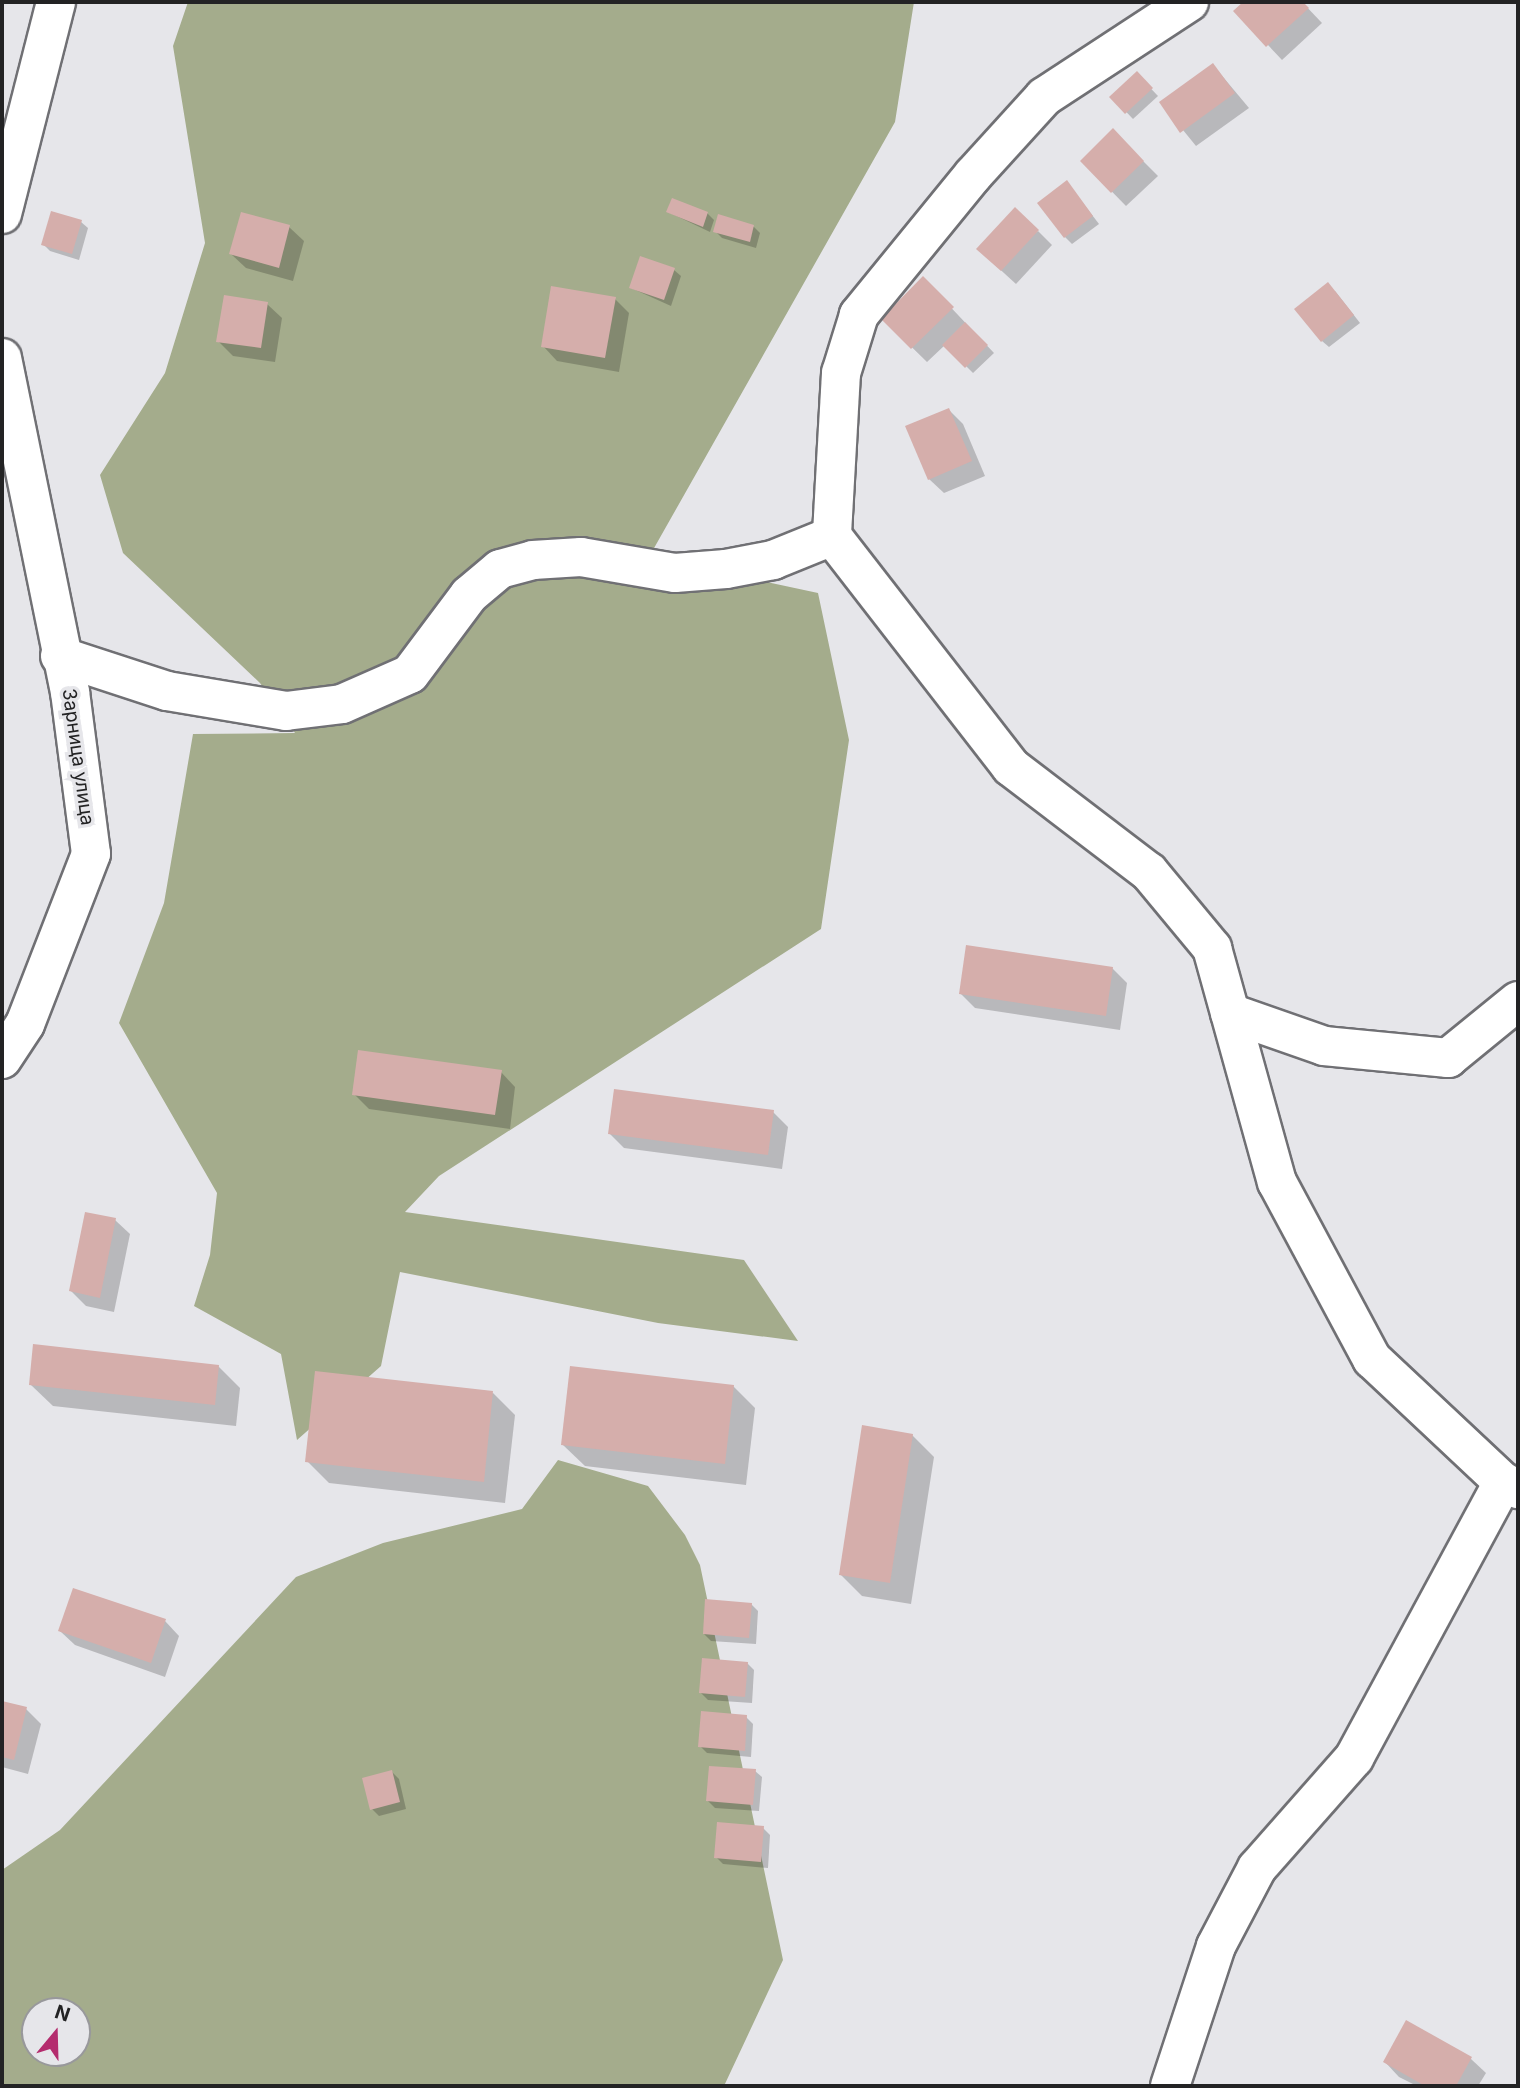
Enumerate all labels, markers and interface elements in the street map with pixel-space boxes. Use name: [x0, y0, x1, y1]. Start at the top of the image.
street label: Зарница улица: [57, 687, 99, 827]
north arrow: [21, 1997, 91, 2067]
text: N: [52, 2000, 73, 2027]

